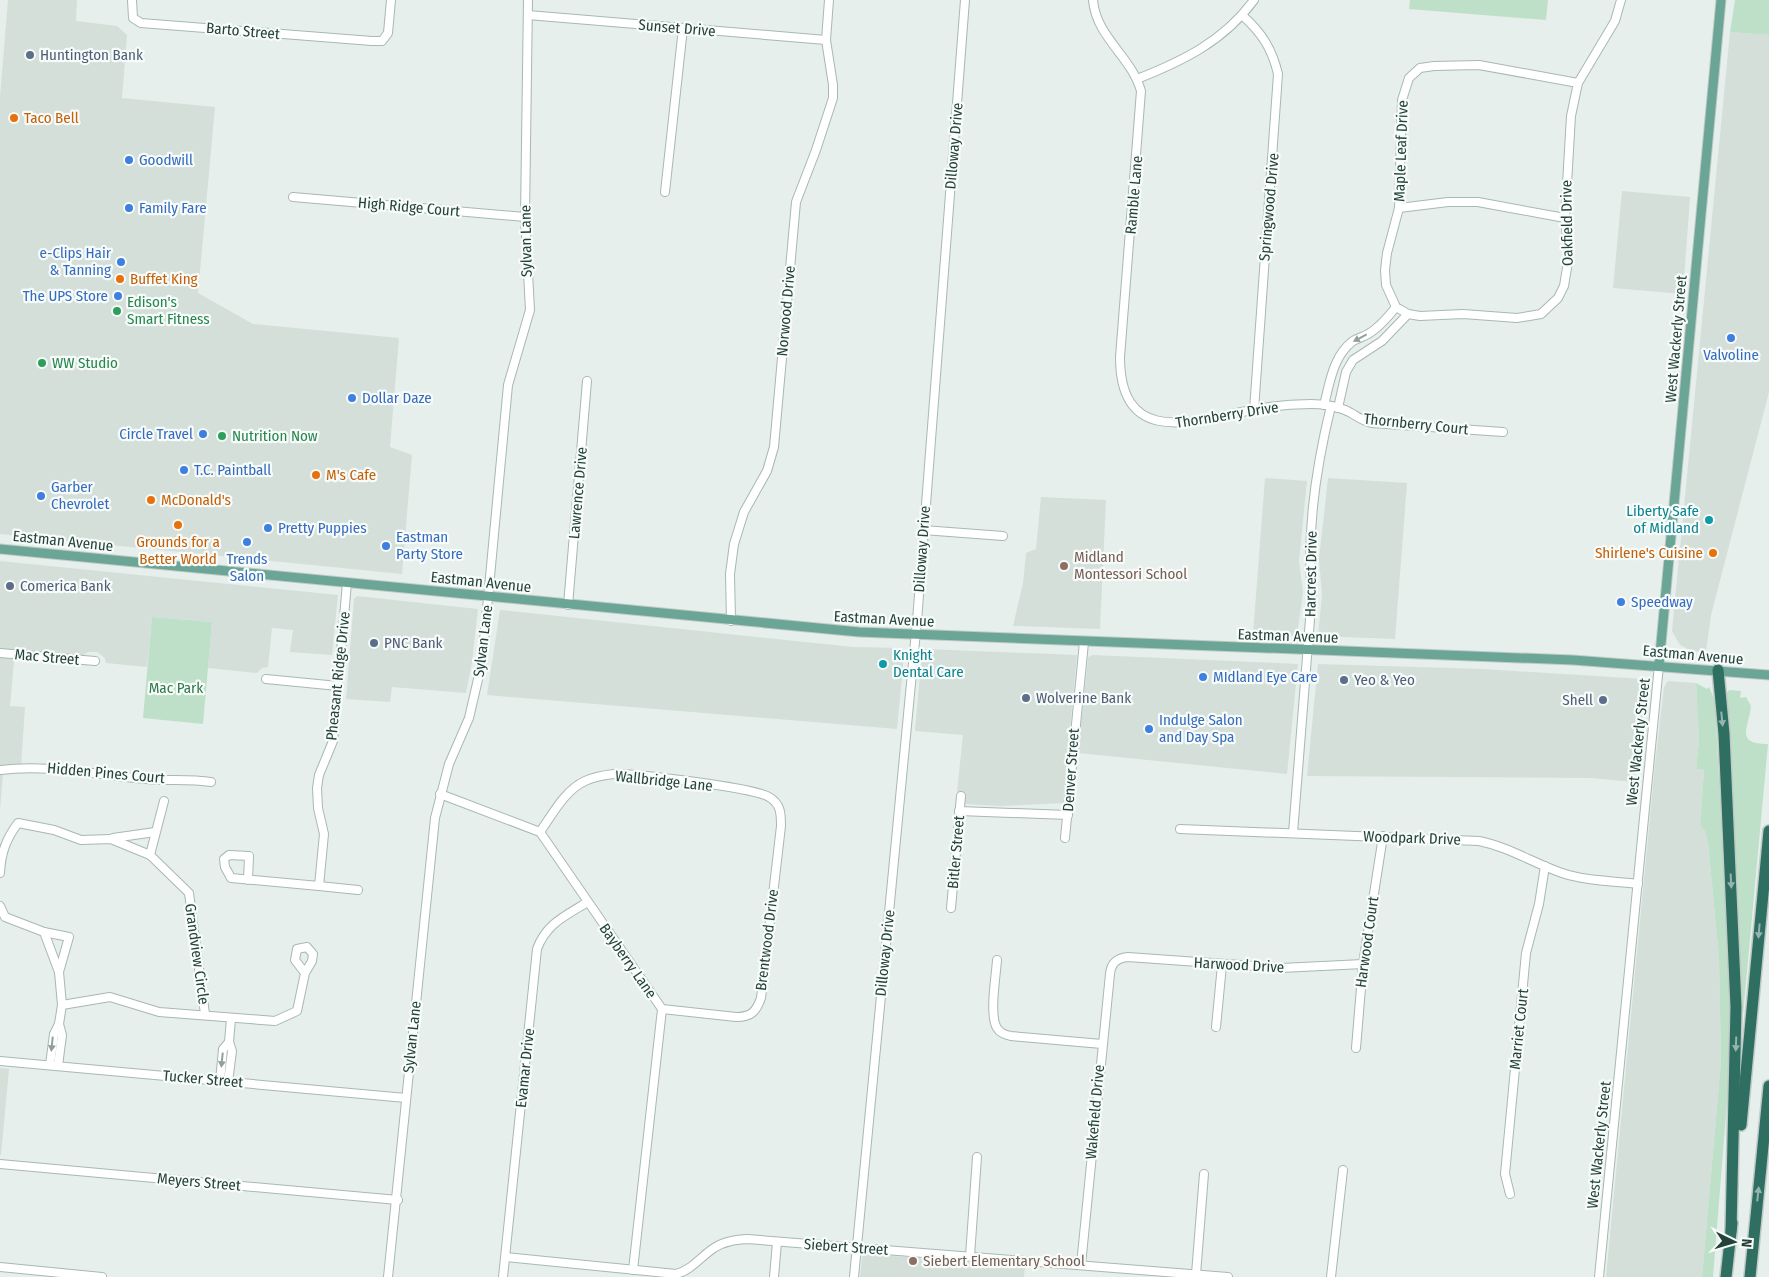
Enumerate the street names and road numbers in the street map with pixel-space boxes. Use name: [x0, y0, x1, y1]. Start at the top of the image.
street label: Sunset Drive: [638, 16, 716, 40]
street label: Barto Street: [205, 19, 281, 43]
street label: Maple Leaf Drive: [1390, 100, 1412, 202]
street label: Dilloway Drive: [941, 102, 967, 190]
street label: Springwood Drive: [1255, 152, 1283, 262]
street label: Ramble Lane: [1122, 155, 1146, 235]
street label: Oakfield Drive: [1557, 180, 1577, 266]
street label: High Ridge Court: [357, 194, 461, 220]
street label: Sylvan Lane: [516, 205, 536, 277]
street label: Norwood Drive: [773, 265, 799, 357]
street label: West Wackerly Street: [1661, 274, 1691, 404]
street label: Thornberry Drive: [1174, 398, 1280, 432]
street label: Thornberry Court: [1363, 410, 1469, 438]
street label: Lawrence Drive: [565, 446, 591, 540]
street label: Dilloway Drive: [910, 505, 934, 593]
street label: Eastman Avenue: [12, 527, 114, 555]
street label: Harcrest Drive: [1301, 531, 1321, 617]
street label: Eastman Avenue: [430, 568, 532, 596]
street label: Sylvan Lane: [470, 604, 496, 678]
street label: Eastman Avenue: [833, 607, 935, 631]
street label: Pheasant Ridge Drive: [322, 611, 354, 741]
street label: Eastman Avenue: [1237, 625, 1339, 647]
street label: Eastman Avenue: [1642, 642, 1744, 668]
street label: Mac Street: [14, 645, 80, 669]
street label: West Wackerly Street: [1622, 677, 1654, 807]
street label: Denver Street: [1059, 728, 1083, 812]
street label: Hidden Pines Court: [47, 759, 166, 787]
street label: Wallbridge Lane: [614, 767, 714, 795]
street label: Bitler Street: [944, 814, 968, 889]
street label: Woodpark Drive: [1363, 827, 1461, 849]
street label: Brentwood Drive: [752, 888, 782, 992]
street label: Harwood Court: [1352, 895, 1382, 989]
street label: Grandview Circle: [181, 902, 213, 1006]
street label: Dilloway Drive: [872, 909, 898, 997]
street label: Bayberry Lane: [596, 920, 660, 1002]
street label: Harwood Drive: [1193, 954, 1285, 976]
street label: Marriet Court: [1506, 988, 1532, 1070]
street label: Sylvan Lane: [399, 1000, 425, 1074]
street label: Evamar Drive: [512, 1027, 538, 1109]
street label: Wakefield Drive: [1082, 1064, 1108, 1160]
street label: Tucker Street: [162, 1067, 244, 1091]
street label: West Wackerly Street: [1583, 1080, 1615, 1210]
street label: Meyers Street: [156, 1169, 242, 1195]
street label: Siebert Street: [803, 1235, 889, 1259]

